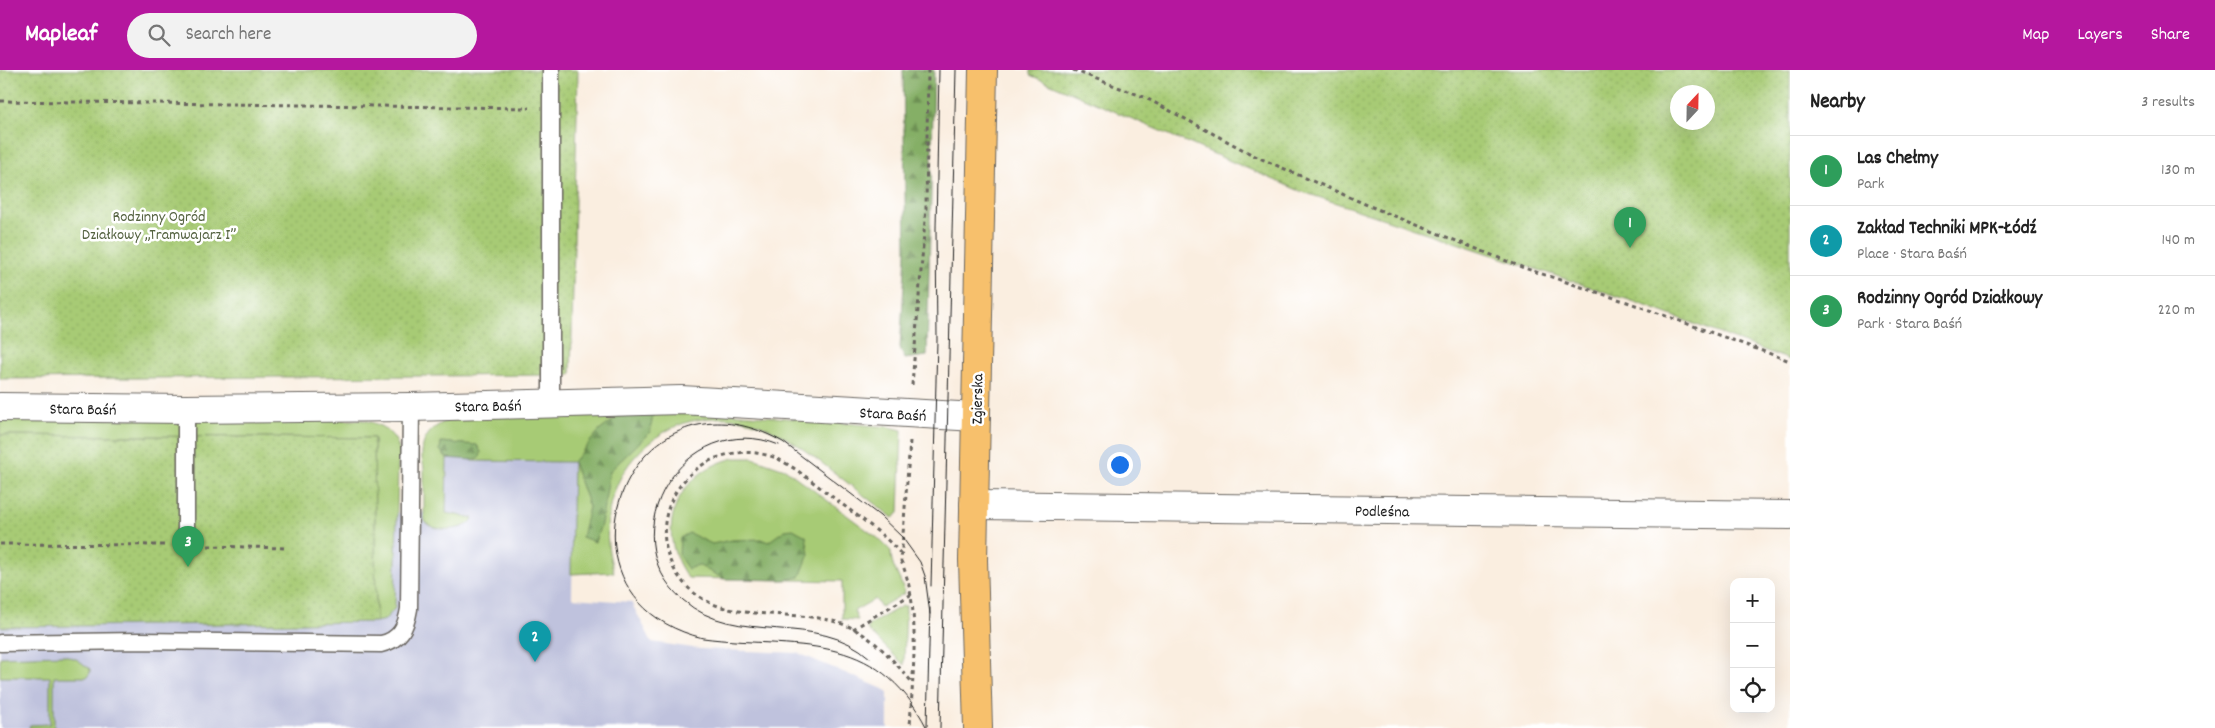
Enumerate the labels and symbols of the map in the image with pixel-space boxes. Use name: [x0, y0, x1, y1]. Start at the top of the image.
north arrow: [1670, 85, 1715, 130]
park label: Rodzinny Ogród Działkowy „Tramwajarz I”: [82, 206, 236, 247]
pin: 1: [1614, 207, 1646, 248]
street label: Zgierska: [967, 373, 990, 425]
street label: Stara Baśń: [454, 395, 522, 420]
street label: Stara Baśń: [49, 398, 117, 423]
street label: Stara Baśń: [859, 402, 927, 429]
your location: [1107, 452, 1133, 478]
street label: Podleśna: [1354, 501, 1410, 524]
pin: 3: [172, 526, 204, 567]
pin: 2: [519, 621, 551, 662]

